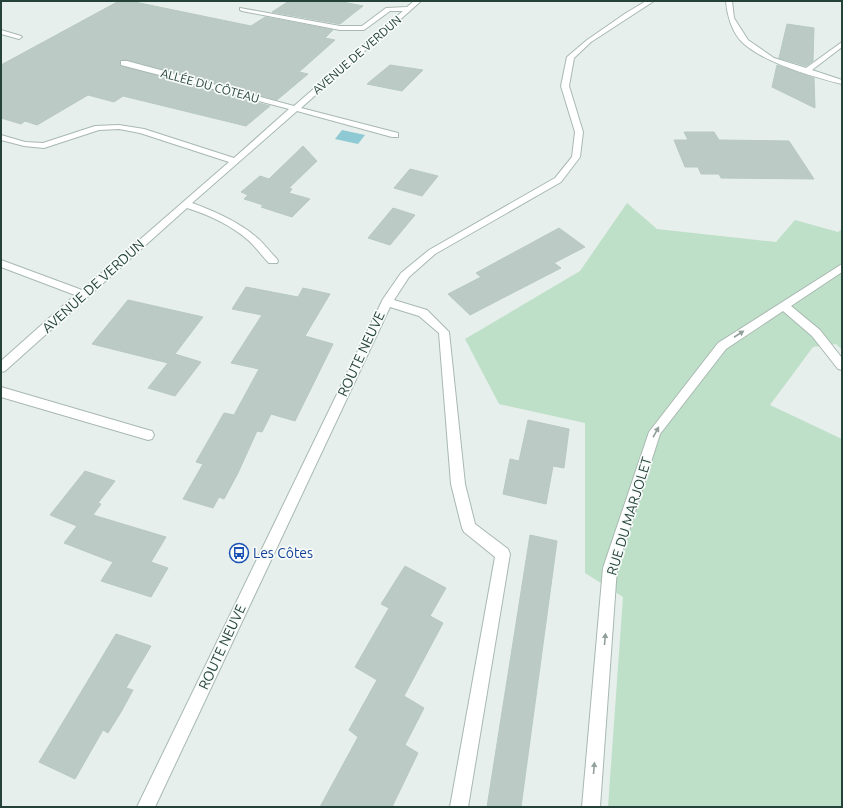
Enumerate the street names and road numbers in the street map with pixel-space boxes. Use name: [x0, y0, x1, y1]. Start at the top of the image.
street label: AVENUE DE VERDUN: [310, 13, 404, 97]
street label: ALLÉE DU CÔTEAU: [159, 66, 261, 105]
street label: AVENUE DE VERDUN: [39, 236, 147, 336]
street label: ROUTE NEUVE: [334, 309, 388, 399]
street label: RUE DU MARJOLET: [603, 455, 655, 577]
street label: ROUTE NEUVE: [195, 602, 249, 692]

